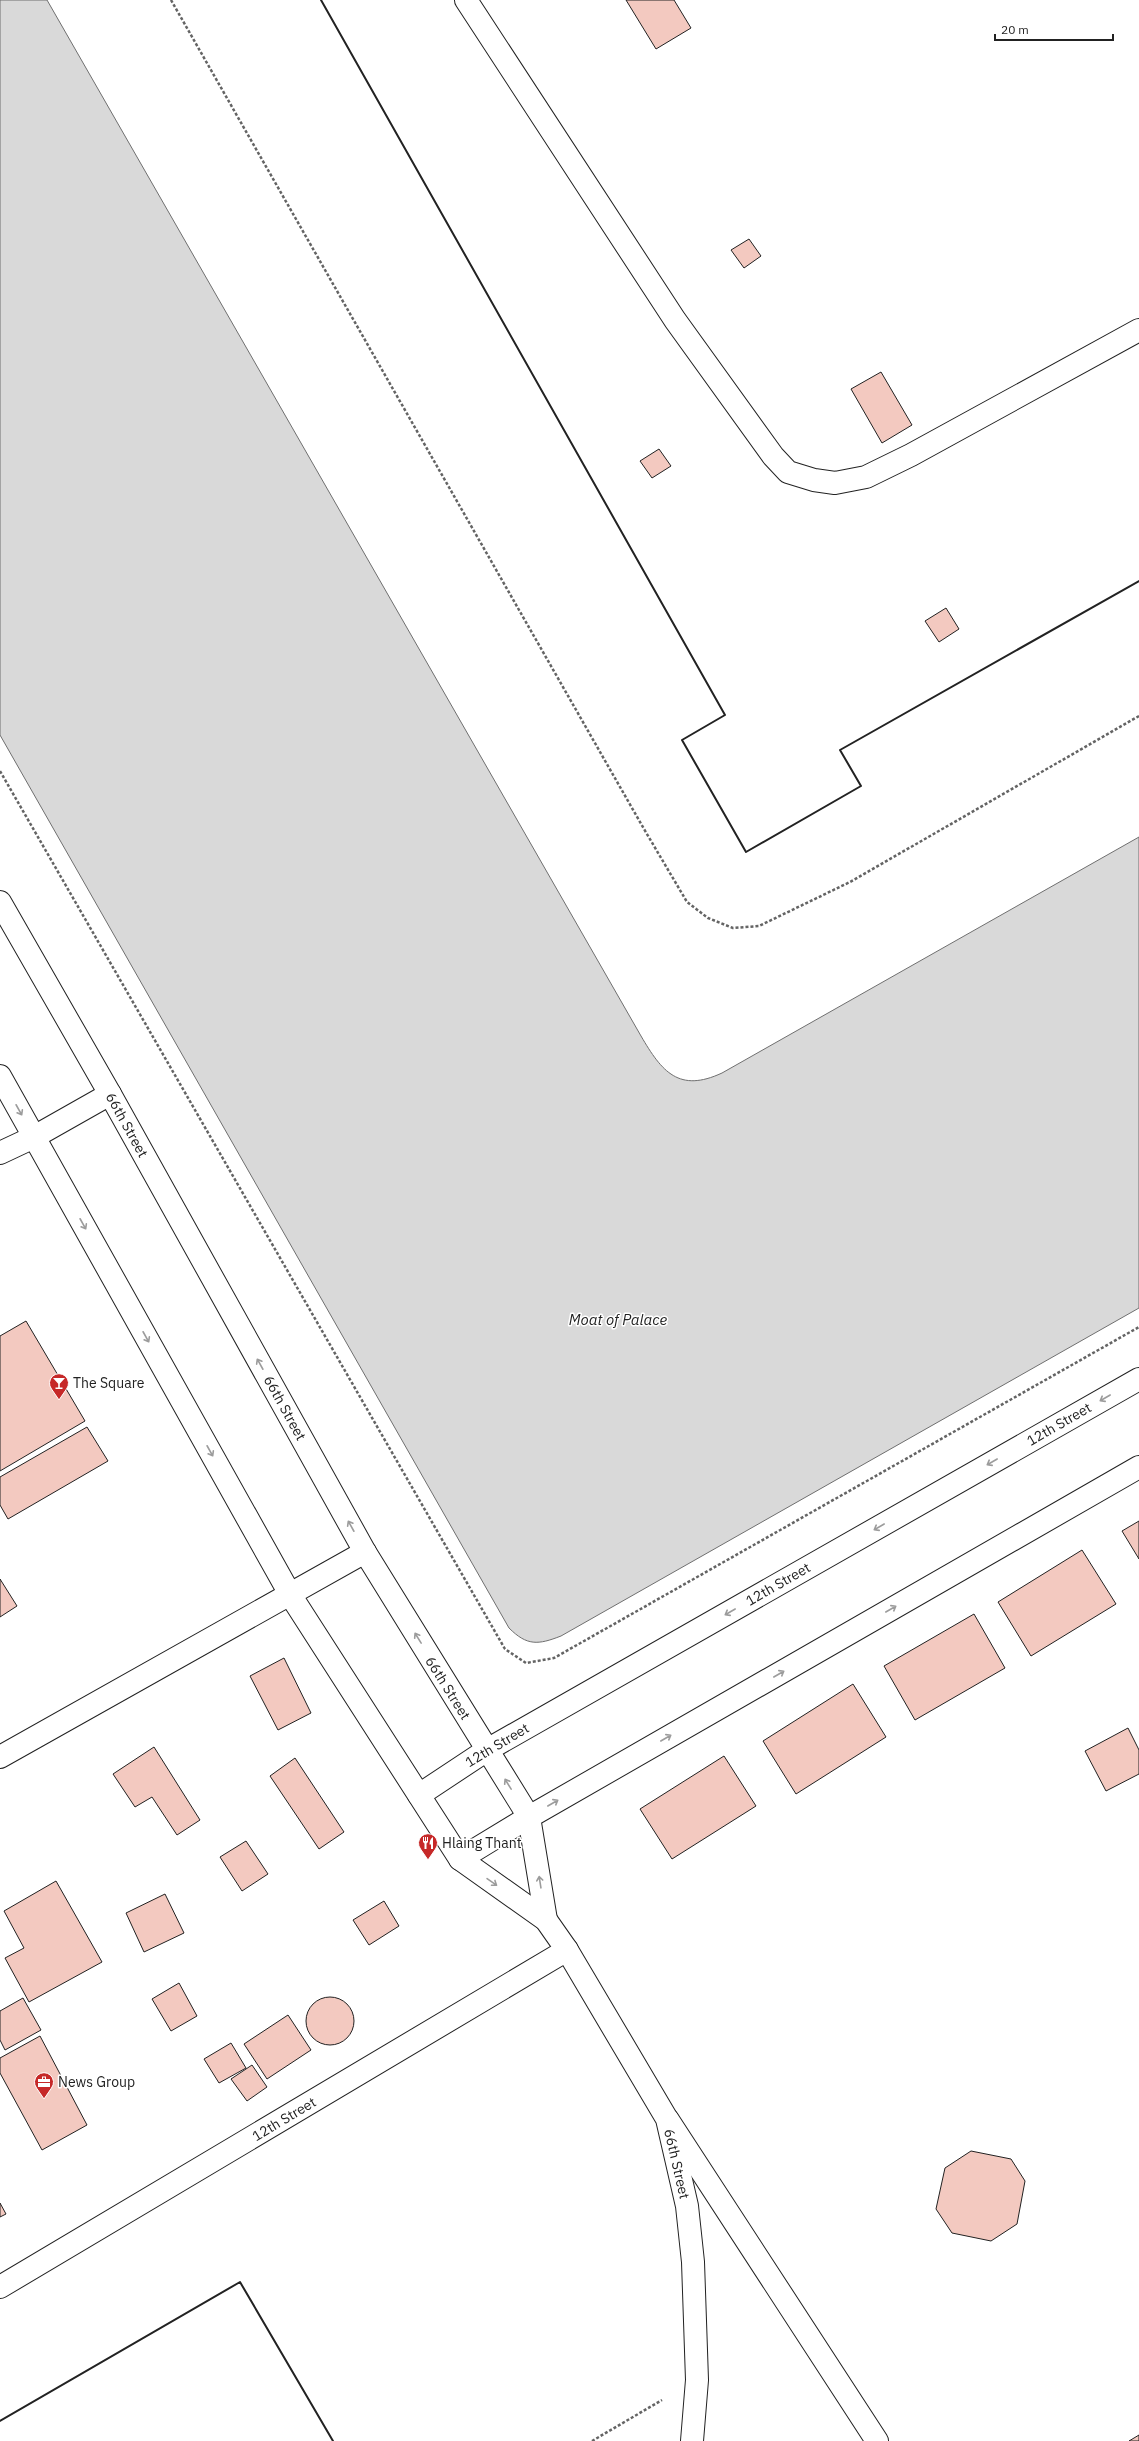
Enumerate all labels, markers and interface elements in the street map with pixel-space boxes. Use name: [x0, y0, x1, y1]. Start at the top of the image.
scale bar: [995, 16, 1113, 42]
text: 20 m: [1001, 22, 1029, 37]
street label: 66th Street: [102, 1089, 152, 1161]
one-way arrow: [16, 1104, 24, 1116]
one-way arrow: [79, 1217, 87, 1229]
water label: Moat of Palace: [569, 1310, 667, 1329]
one-way arrow: [143, 1331, 151, 1343]
one-way arrow: [256, 1358, 264, 1370]
bar icon: The Square: [48, 1372, 70, 1400]
street label: 66th Street: [260, 1372, 310, 1444]
place label: The Square: [73, 1374, 145, 1392]
one-way arrow: [1099, 1395, 1111, 1402]
street label: 12th Street: [1024, 1398, 1094, 1450]
one-way arrow: [206, 1444, 214, 1456]
one-way arrow: [986, 1459, 998, 1467]
one-way arrow: [346, 1520, 354, 1532]
one-way arrow: [873, 1523, 885, 1531]
street label: 12th Street: [743, 1558, 813, 1610]
one-way arrow: [885, 1605, 897, 1613]
one-way arrow: [724, 1608, 736, 1616]
one-way arrow: [413, 1632, 421, 1644]
street label: 66th Street: [421, 1653, 475, 1723]
one-way arrow: [773, 1669, 785, 1677]
street label: 12th Street: [462, 1719, 532, 1771]
one-way arrow: [660, 1734, 672, 1742]
one-way arrow: [504, 1779, 512, 1790]
one-way arrow: [547, 1798, 559, 1806]
restaurant icon: Hlaing Thant: [417, 1832, 439, 1860]
place label: Hlaing Thant: [442, 1834, 522, 1852]
one-way arrow: [535, 1876, 543, 1889]
one-way arrow: [486, 1878, 497, 1886]
office icon: News Group: [33, 2071, 55, 2099]
place label: News Group: [58, 2073, 135, 2091]
street label: 12th Street: [249, 2093, 319, 2145]
street label: 66th Street: [660, 2127, 694, 2201]

